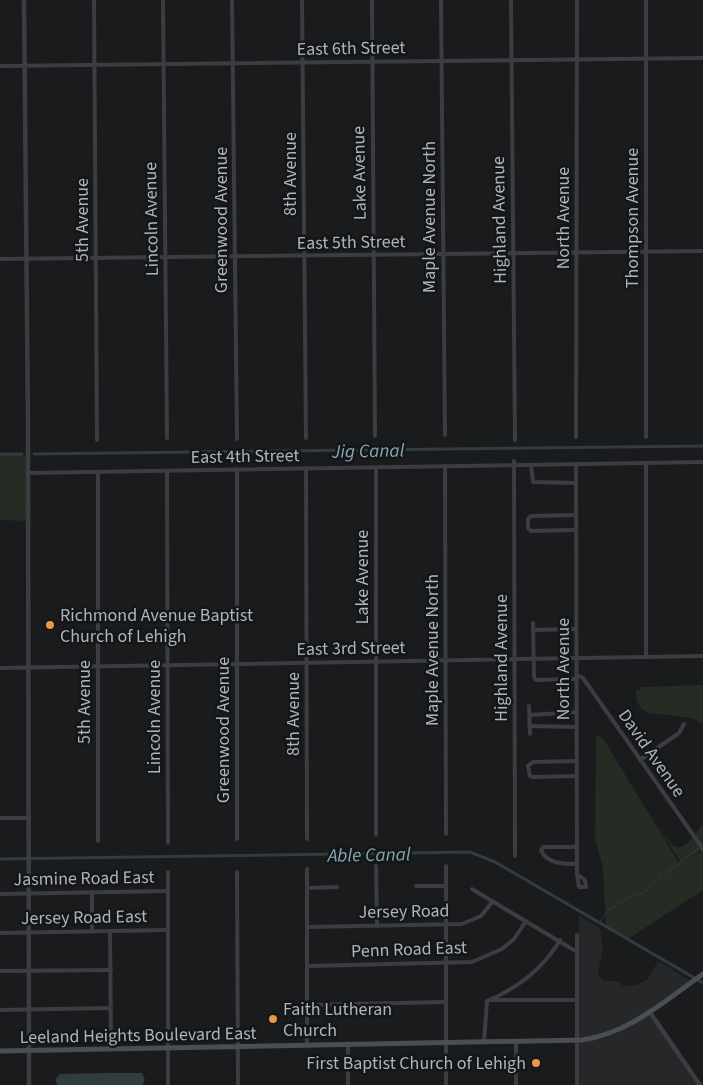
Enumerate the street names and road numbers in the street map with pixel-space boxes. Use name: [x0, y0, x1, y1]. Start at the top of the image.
street label: East 6th Street: [296, 35, 406, 62]
street label: Lake Avenue: [346, 126, 373, 220]
street label: 8th Avenue: [278, 132, 303, 216]
street label: Maple Avenue North: [417, 141, 442, 293]
street label: Greenwood Avenue: [209, 147, 234, 293]
street label: Thompson Avenue: [620, 148, 645, 288]
street label: Highland Avenue: [486, 156, 513, 284]
street label: Lincoln Avenue: [138, 162, 165, 276]
street label: North Avenue: [551, 167, 576, 269]
street label: 5th Avenue: [70, 178, 95, 262]
street label: East 5th Street: [296, 229, 406, 256]
street label: East 4th Street: [190, 443, 300, 470]
street label: Lake Avenue: [350, 530, 375, 624]
street label: Maple Avenue North: [420, 574, 445, 726]
street label: Highland Avenue: [489, 594, 514, 722]
street label: North Avenue: [551, 618, 576, 720]
street label: East 3rd Street: [296, 635, 406, 662]
street label: Greenwood Avenue: [211, 657, 236, 803]
street label: 5th Avenue: [72, 660, 97, 744]
street label: Lincoln Avenue: [142, 660, 167, 774]
street label: 8th Avenue: [281, 672, 306, 756]
street label: David Avenue: [612, 704, 691, 802]
street label: Jasmine Road East: [13, 865, 155, 892]
street label: Jersey Road: [358, 898, 450, 925]
street label: Jersey Road East: [21, 904, 147, 931]
street label: Penn Road East: [351, 935, 467, 964]
street label: Leeland Heights Boulevard East: [19, 1021, 257, 1050]

